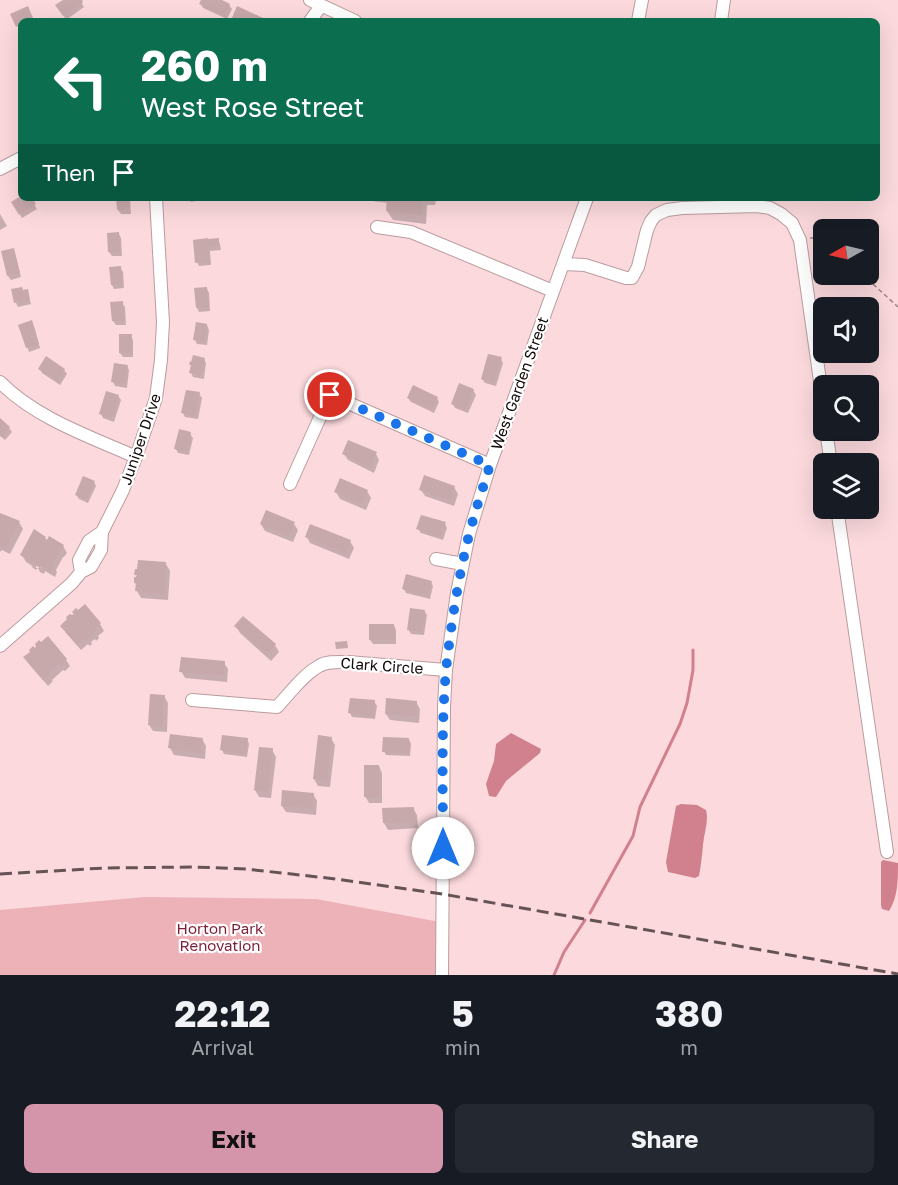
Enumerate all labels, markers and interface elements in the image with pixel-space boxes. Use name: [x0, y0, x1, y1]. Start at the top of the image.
text: 260 m: [141, 40, 268, 90]
icon: left: [42, 42, 120, 120]
text: West Rose Street: [141, 91, 364, 123]
icon: arrive: [107, 156, 140, 189]
text: Then: [42, 159, 95, 186]
north arrow: [813, 219, 879, 285]
map controls: [813, 219, 879, 519]
button: sound: [813, 297, 879, 363]
street label: West Garden Street: [487, 314, 551, 452]
pin: [304, 369, 355, 420]
button: search: [813, 375, 879, 441]
icon: arrive: [313, 378, 346, 411]
street label: Juniper Drive: [116, 391, 164, 487]
button: layers: [813, 453, 879, 519]
street label: Clark Circle: [340, 653, 424, 677]
position arrow: [411, 816, 475, 880]
park label: Horton Park Renovation: [176, 919, 264, 954]
text: 22:12: [175, 992, 271, 1035]
text: 5: [452, 992, 474, 1035]
text: 380: [655, 992, 723, 1035]
text: Arrival: [191, 1035, 254, 1059]
text: min: [445, 1035, 480, 1059]
text: m: [680, 1035, 698, 1059]
button: Exit: [24, 1104, 443, 1173]
button: Share: [455, 1104, 874, 1173]

